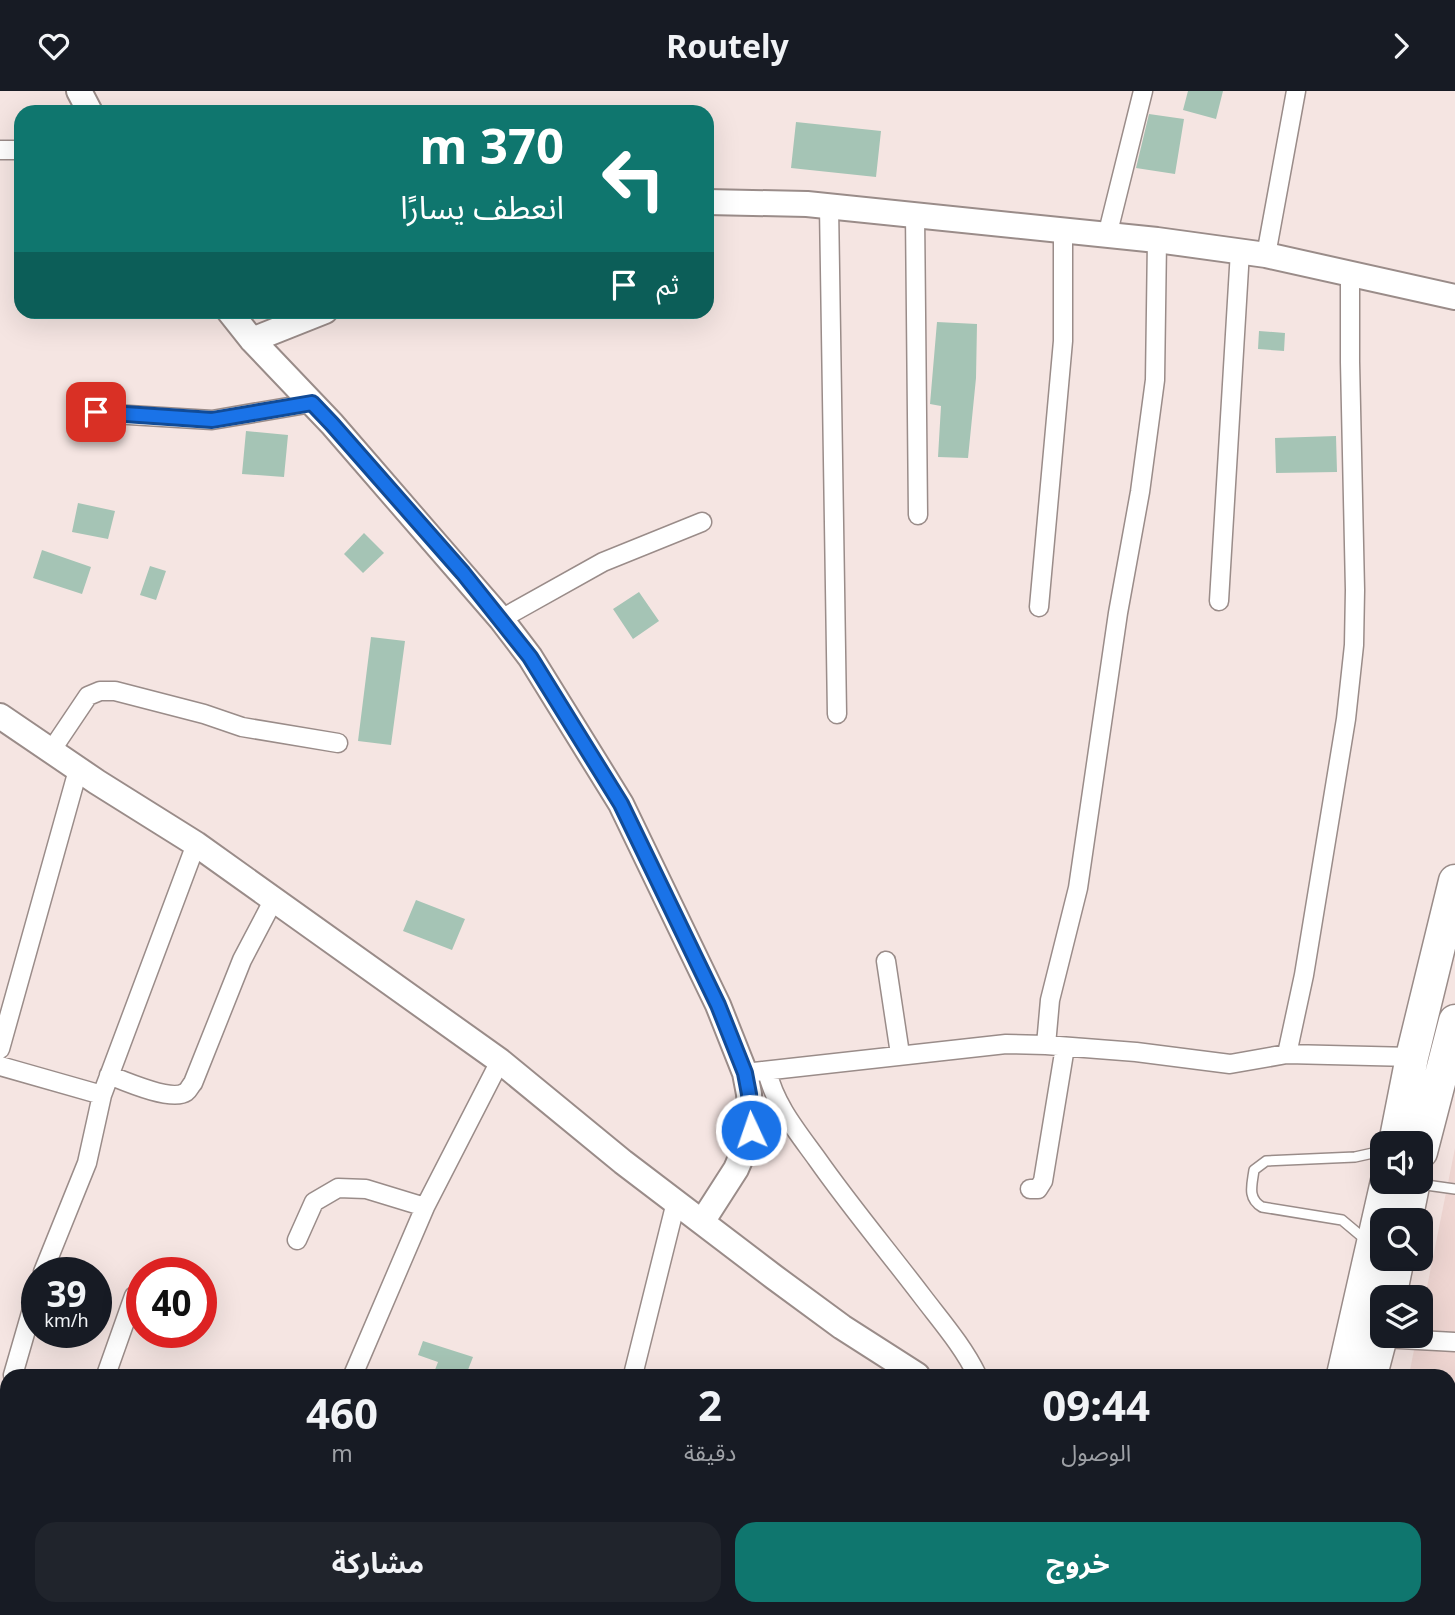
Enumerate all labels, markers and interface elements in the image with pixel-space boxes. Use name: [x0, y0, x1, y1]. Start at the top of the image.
text: Routely: [666, 24, 789, 67]
icon: heart: [35, 27, 73, 65]
icon: forward: [1382, 27, 1420, 65]
text: 370 m: [419, 112, 564, 178]
icon: left: [588, 133, 679, 224]
text: انعطف يسارًا: [400, 185, 564, 228]
icon: arrive: [605, 266, 643, 304]
text: ثم: [657, 266, 679, 302]
pin: [66, 382, 126, 442]
icon: arrive: [77, 393, 115, 431]
position arrow: [714, 1093, 788, 1167]
map controls: [1370, 1131, 1433, 1348]
button: sound: [1370, 1131, 1433, 1194]
button: search: [1370, 1208, 1433, 1271]
speed limit sign: 40: [126, 1257, 217, 1348]
text: 39: [46, 1270, 87, 1317]
button: layers: [1370, 1285, 1433, 1348]
text: km/h: [44, 1308, 89, 1332]
text: 2: [698, 1376, 722, 1433]
text: 09:44: [1042, 1376, 1150, 1433]
text: 460: [306, 1384, 378, 1441]
text: دقيقة: [684, 1436, 736, 1468]
text: الوصول: [1061, 1436, 1131, 1468]
text: m: [331, 1437, 353, 1469]
button: مشاركة: [35, 1522, 721, 1602]
button: خروج: [735, 1522, 1421, 1602]

